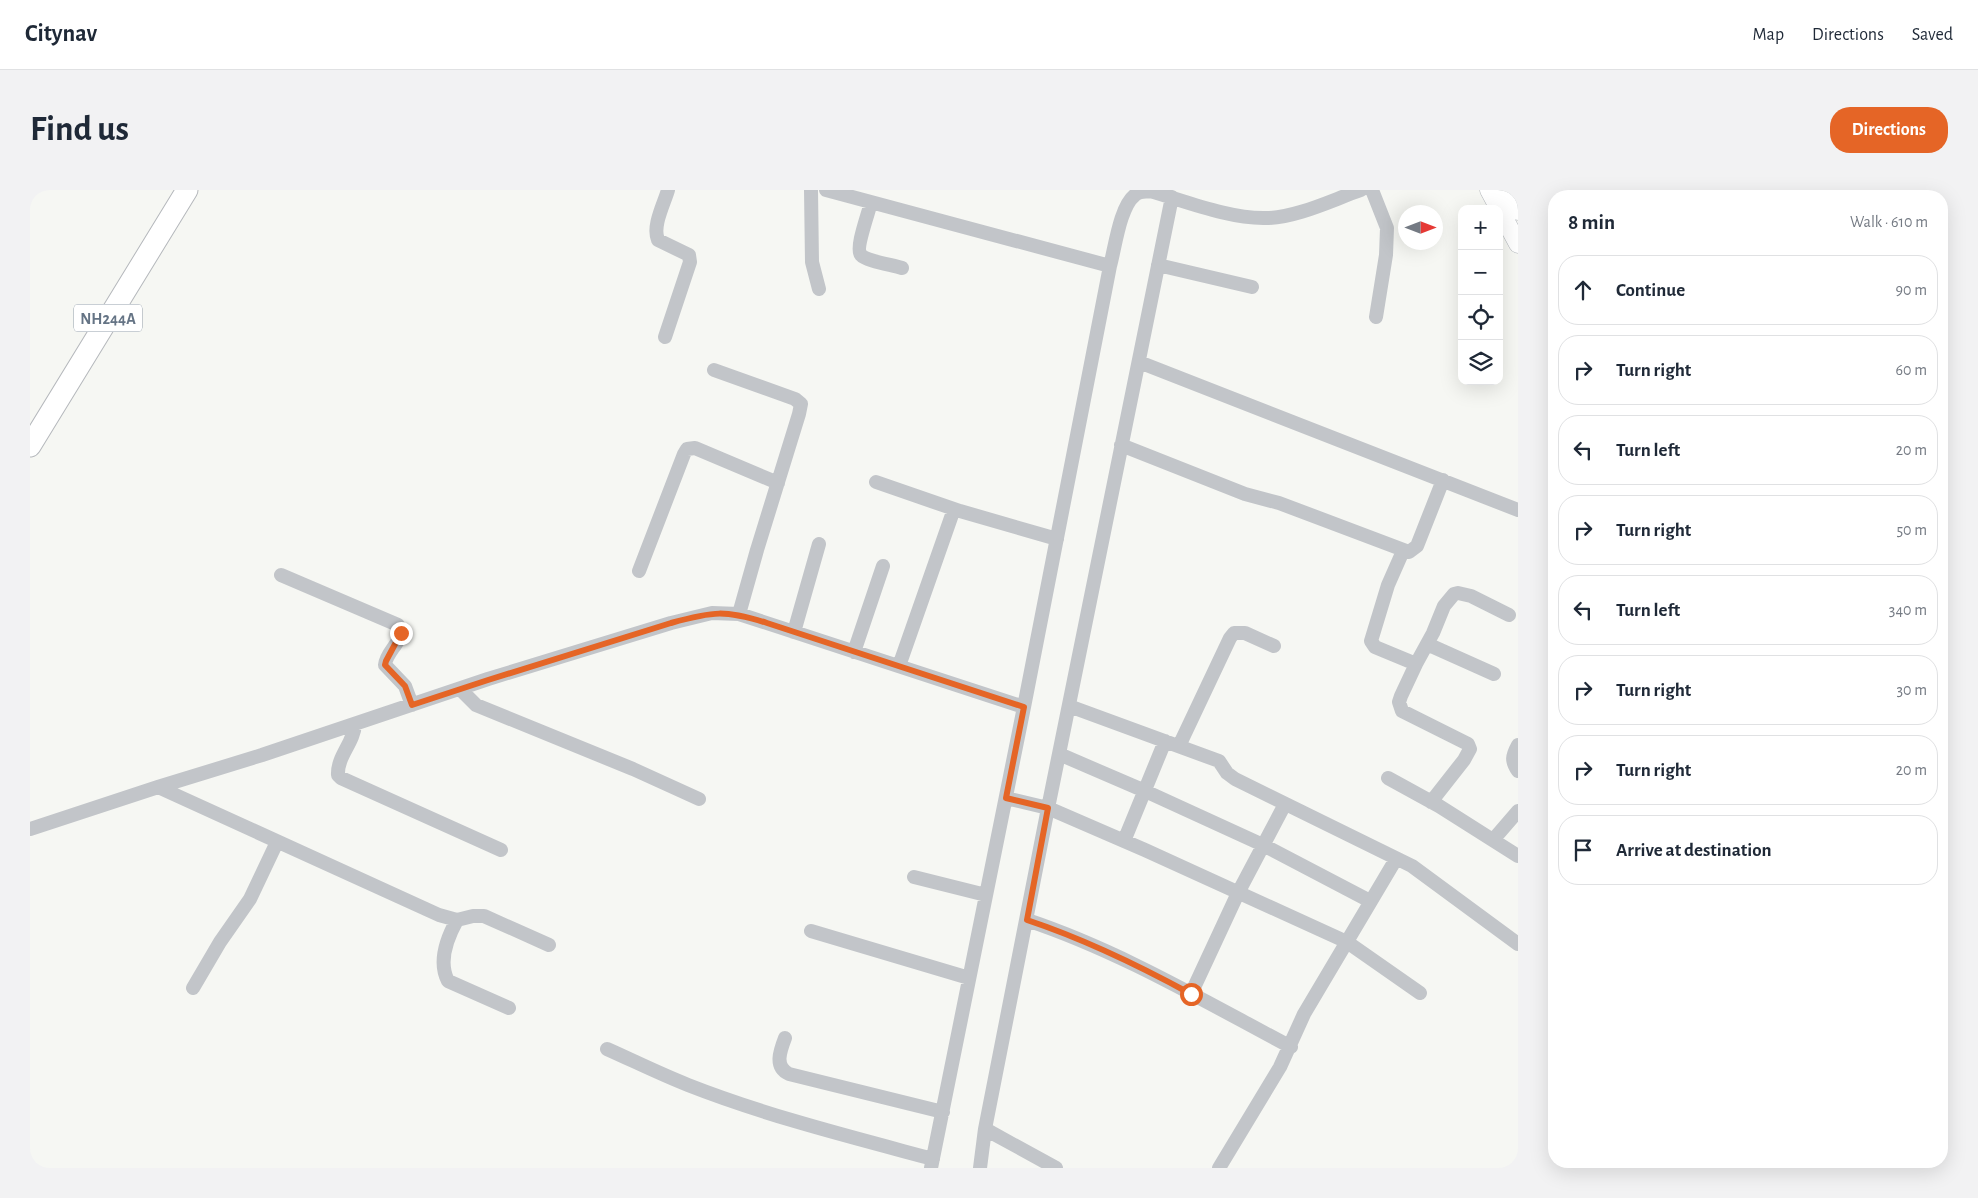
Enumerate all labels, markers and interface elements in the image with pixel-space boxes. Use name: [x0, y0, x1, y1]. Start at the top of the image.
text: Citynav: [25, 22, 97, 46]
text: Map: [1753, 26, 1784, 44]
text: Directions: [1812, 26, 1884, 44]
text: Saved: [1912, 26, 1953, 44]
button: Directions: [1830, 107, 1948, 153]
text: Find us: [30, 112, 129, 147]
north arrow: [1398, 205, 1443, 250]
map controls: [1458, 205, 1503, 385]
button: +: [1458, 205, 1503, 250]
text: 8 min: [1568, 212, 1615, 233]
text: Walk · 610 m: [1850, 214, 1928, 230]
button: −: [1458, 250, 1503, 295]
icon: ahead: [1569, 276, 1597, 304]
text: Continue: [1616, 281, 1685, 300]
text: 90 m: [1896, 282, 1927, 298]
button: locate: [1458, 295, 1503, 340]
road number: NH244A: [74, 305, 142, 332]
button: layers: [1458, 340, 1503, 385]
icon: right: [1569, 356, 1597, 384]
text: Turn right: [1616, 361, 1691, 380]
text: 60 m: [1896, 362, 1927, 378]
icon: left: [1569, 436, 1597, 464]
text: Turn left: [1616, 441, 1680, 460]
text: 20 m: [1896, 442, 1927, 458]
icon: right: [1569, 516, 1597, 544]
text: Turn right: [1616, 521, 1691, 540]
text: 50 m: [1896, 522, 1927, 538]
icon: left: [1569, 596, 1597, 624]
text: Turn left: [1616, 601, 1680, 620]
text: 340 m: [1889, 602, 1927, 618]
route end: [390, 622, 413, 645]
icon: right: [1569, 676, 1597, 704]
text: Turn right: [1616, 681, 1691, 700]
text: 30 m: [1897, 682, 1927, 698]
icon: right: [1569, 756, 1597, 784]
text: Turn right: [1616, 761, 1691, 780]
text: 20 m: [1896, 762, 1927, 778]
icon: arrive: [1569, 836, 1597, 864]
text: Arrive at destination: [1616, 841, 1772, 860]
route start: [1180, 983, 1203, 1006]

